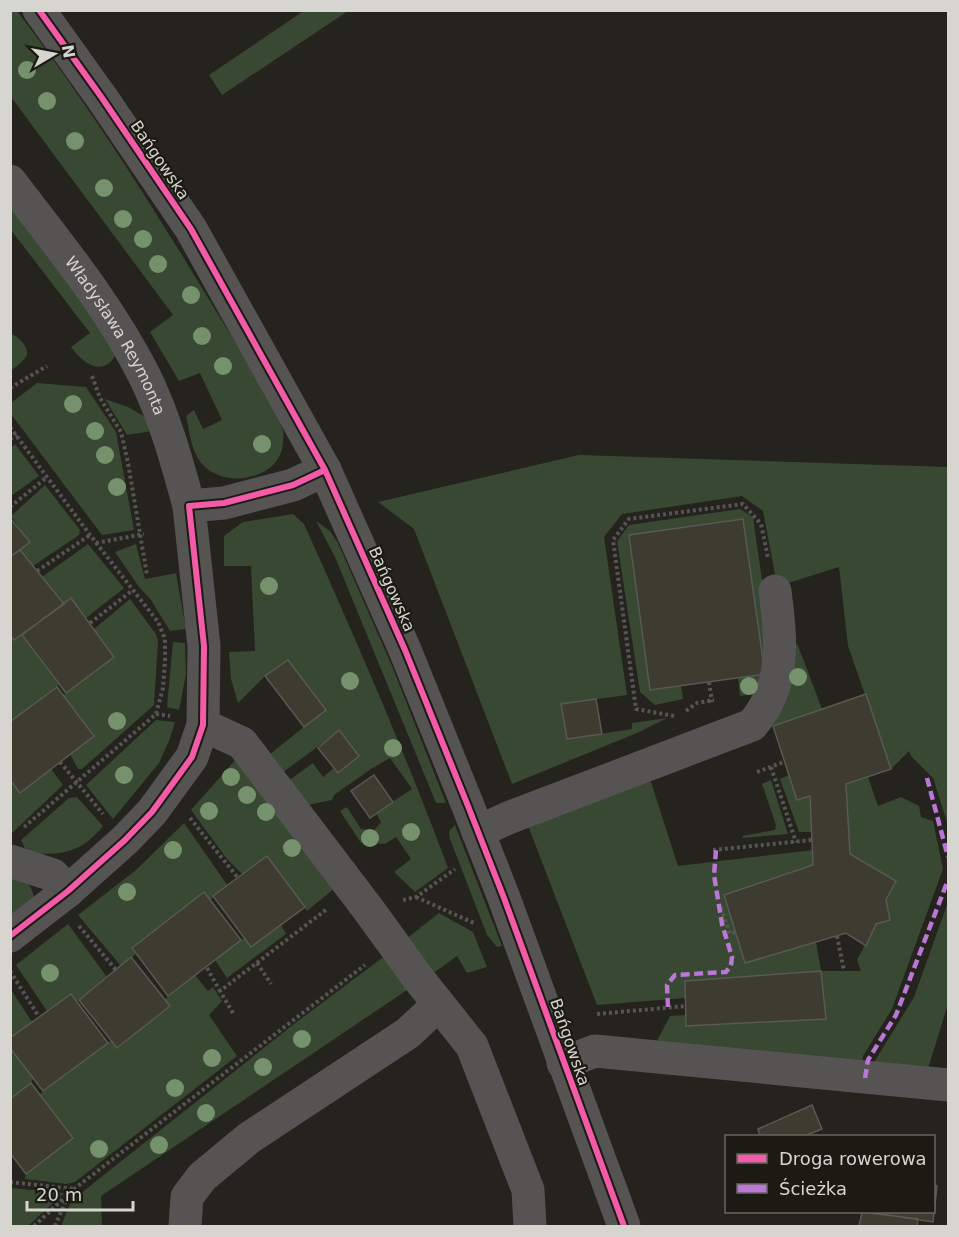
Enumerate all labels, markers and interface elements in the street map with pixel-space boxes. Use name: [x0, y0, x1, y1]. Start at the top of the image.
north arrow: [24, 24, 84, 84]
text: N: [58, 43, 79, 60]
street label: Bańgowska: [127, 117, 193, 203]
street label: Władysława Reymonta: [61, 252, 170, 418]
street label: Bańgowska: [365, 544, 419, 634]
street label: Bańgowska: [546, 996, 594, 1088]
legend: [725, 1135, 935, 1213]
text: Droga rowerowa: [779, 1148, 927, 1169]
scale bar: [27, 1174, 134, 1212]
text: Ścieżka: [779, 1178, 847, 1199]
text: 20 m: [36, 1184, 82, 1205]

